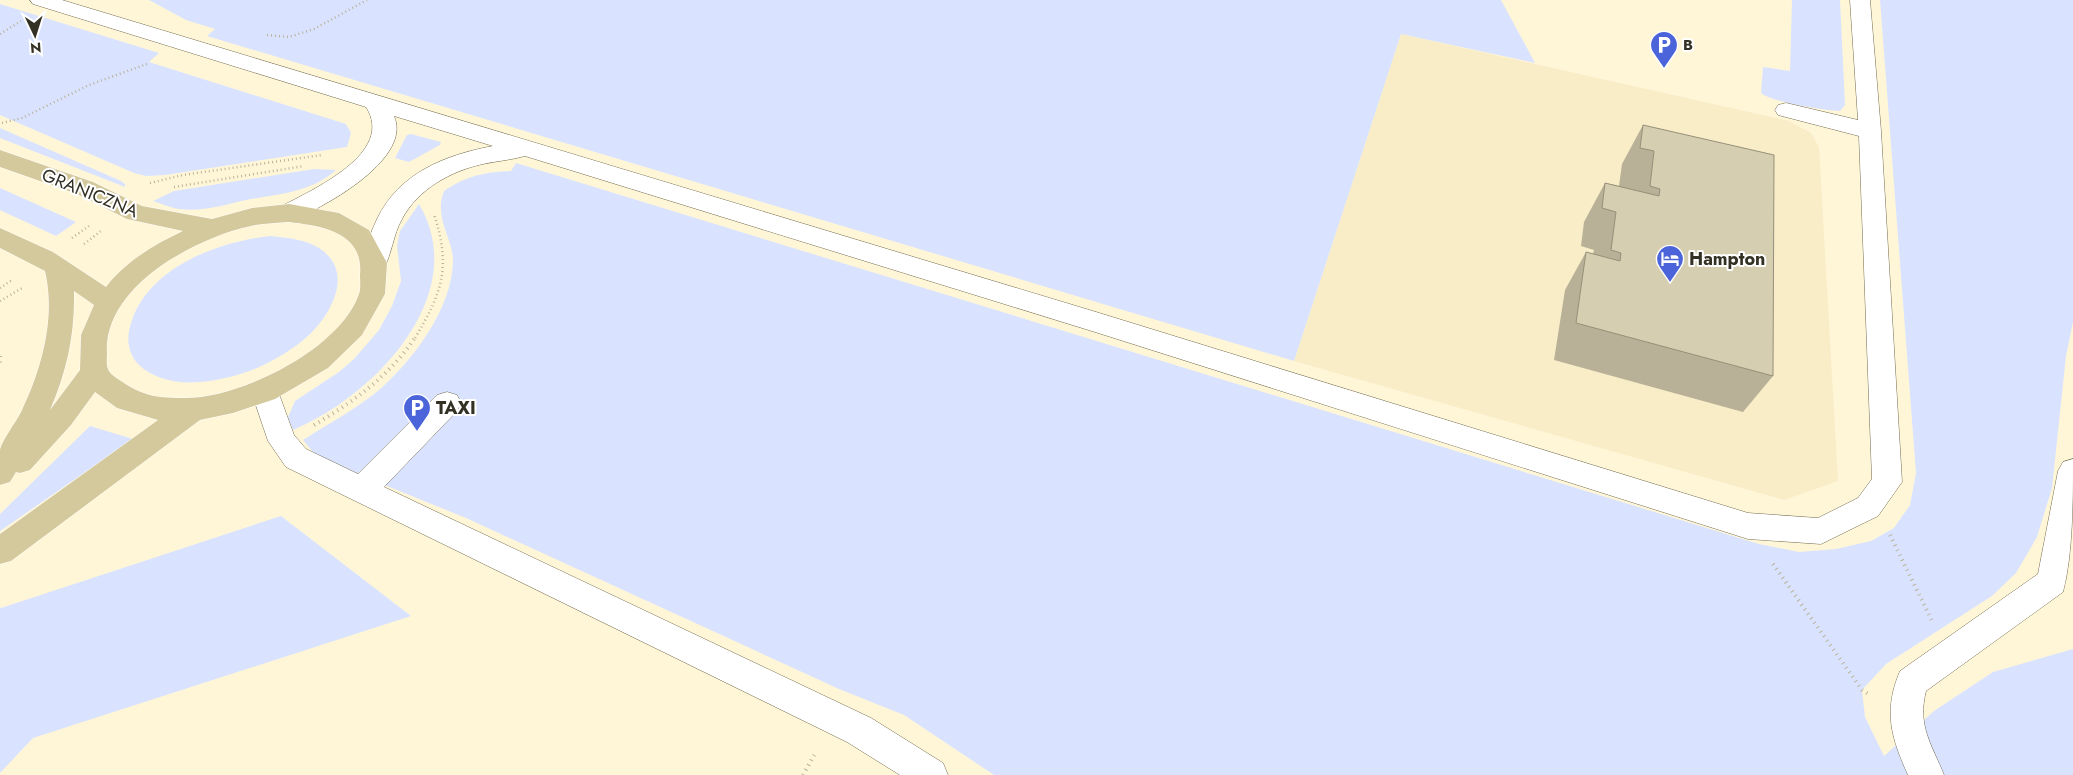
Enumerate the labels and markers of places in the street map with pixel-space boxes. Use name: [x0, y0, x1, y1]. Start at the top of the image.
parking icon: B: [1649, 30, 1679, 69]
place label: B: [1683, 34, 1693, 56]
hotel icon: Hampton: [1655, 244, 1685, 283]
place label: Hampton: [1689, 246, 1765, 272]
parking icon: TAXI: [402, 393, 432, 432]
place label: TAXI: [436, 395, 476, 421]

